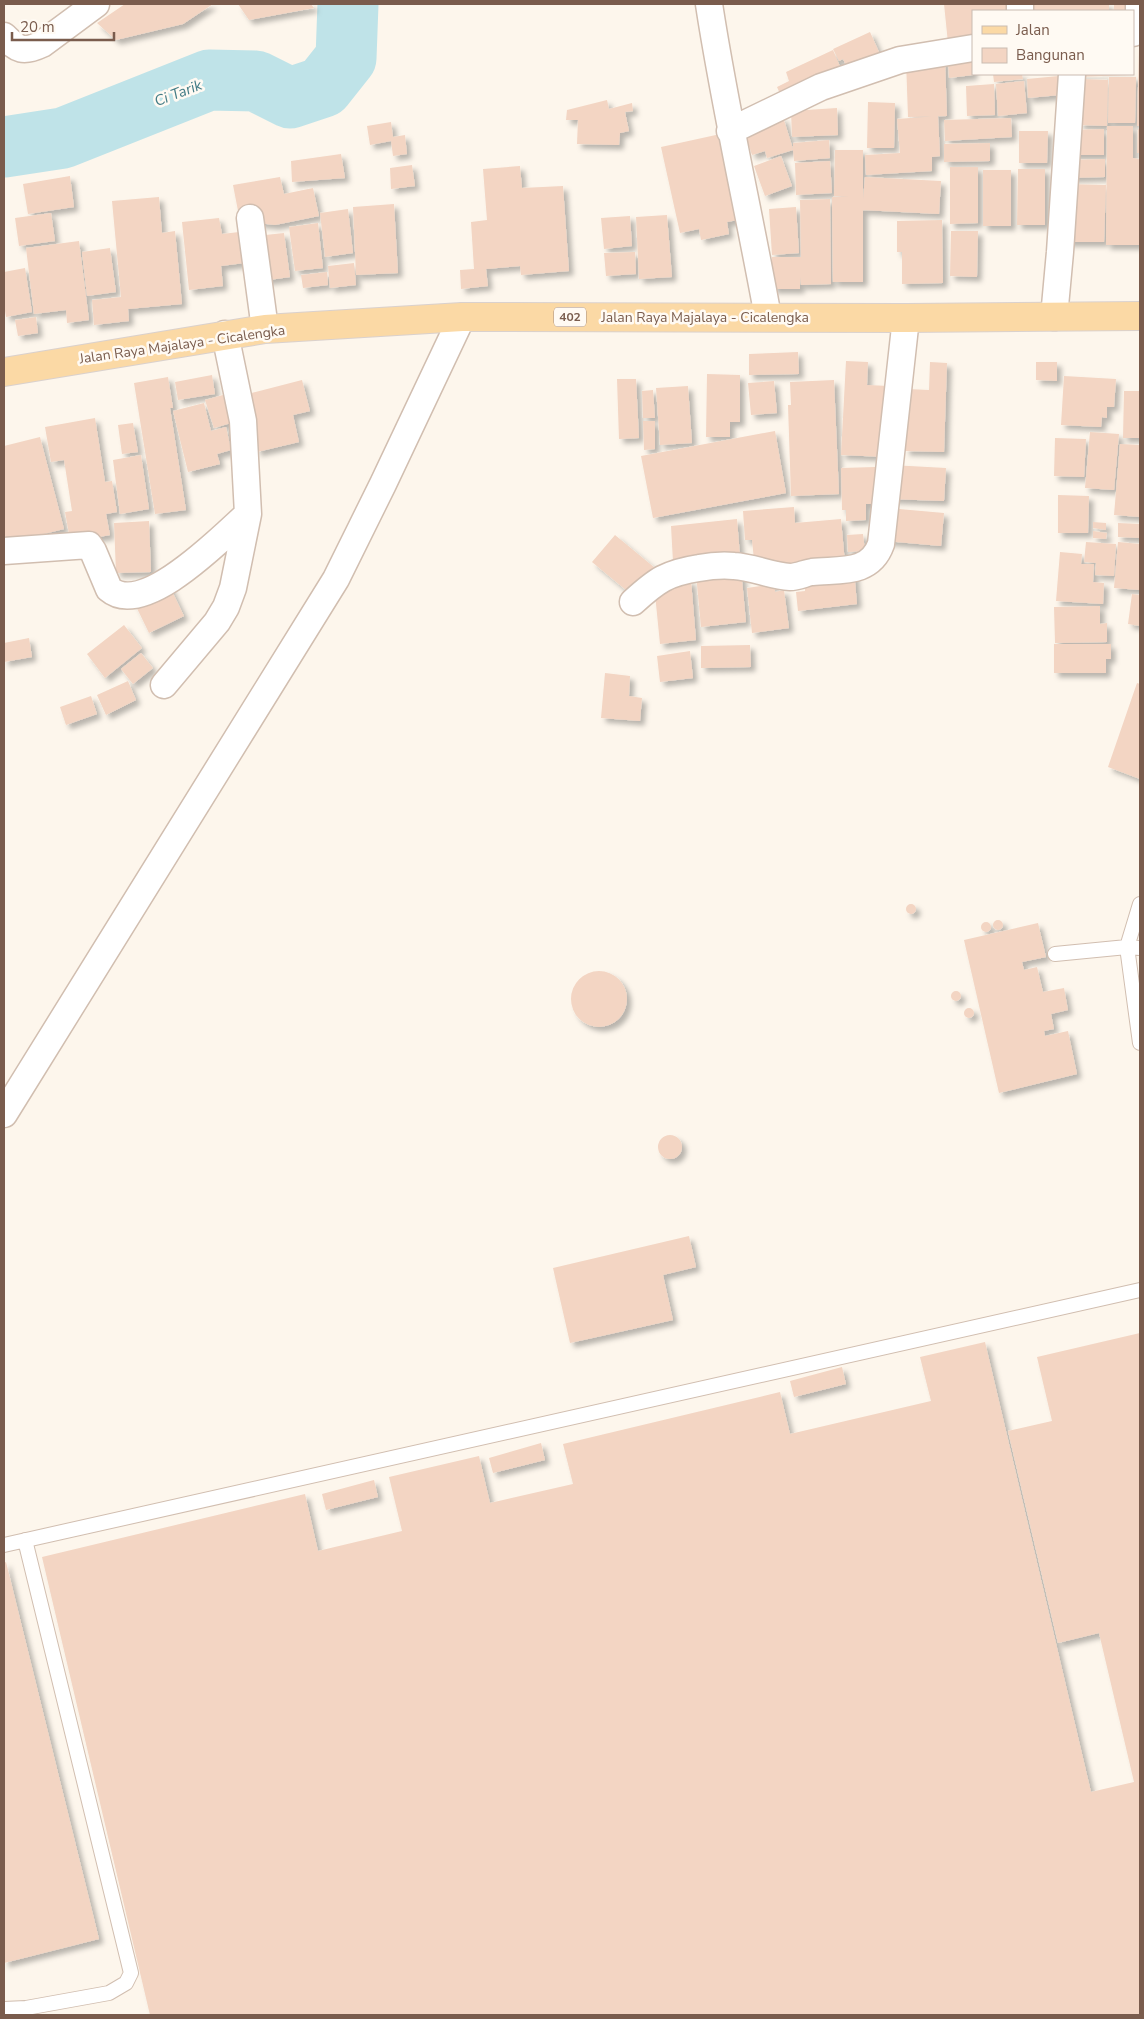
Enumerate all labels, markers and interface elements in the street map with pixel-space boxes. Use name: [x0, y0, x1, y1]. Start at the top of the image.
scale bar: [12, 10, 115, 42]
legend: [972, 10, 1134, 75]
text: 20 m: [20, 17, 55, 37]
text: Jalan: [1015, 20, 1050, 40]
text: Bangunan: [1016, 45, 1085, 65]
water label: Ci Tarik: [151, 75, 205, 111]
road number: 402: [554, 308, 586, 326]
street label: Jalan Raya Majalaya - Cicalengka: [600, 308, 809, 327]
street label: Jalan Raya Majalaya - Cicalengka: [77, 321, 286, 368]

